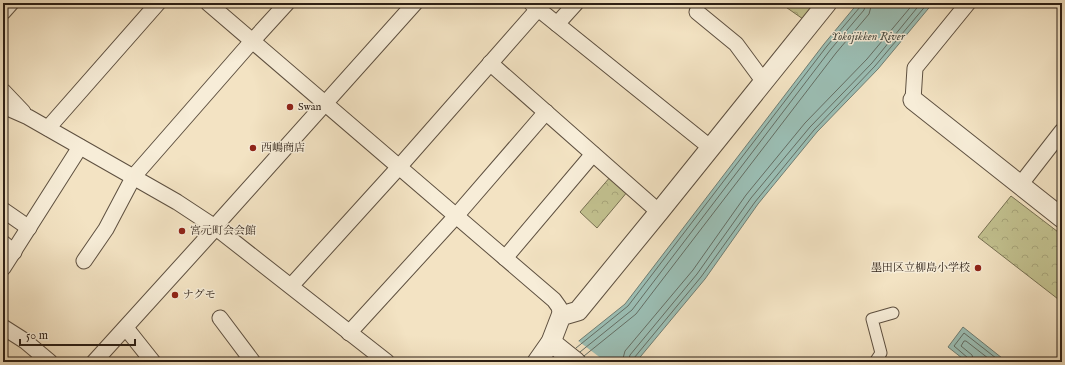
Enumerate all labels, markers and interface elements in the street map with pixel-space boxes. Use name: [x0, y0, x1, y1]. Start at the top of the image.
water label: Yokojikken River: [831, 29, 906, 44]
place label: Swan: [298, 100, 321, 114]
marker: Swan: [285, 102, 295, 112]
place label: 西嶋商店: [261, 141, 305, 155]
marker: 西嶋商店: [248, 143, 258, 153]
place label: 宮元町会会館: [190, 224, 256, 238]
marker: 宮元町会会館: [177, 226, 187, 236]
place label: 墨田区立柳島小学校: [871, 261, 970, 275]
marker: 墨田区立柳島小学校: [973, 263, 983, 273]
place label: ナグモ: [183, 288, 216, 302]
marker: ナグモ: [170, 290, 180, 300]
scale bar: [20, 321, 135, 347]
text: 50 m: [26, 328, 48, 343]

